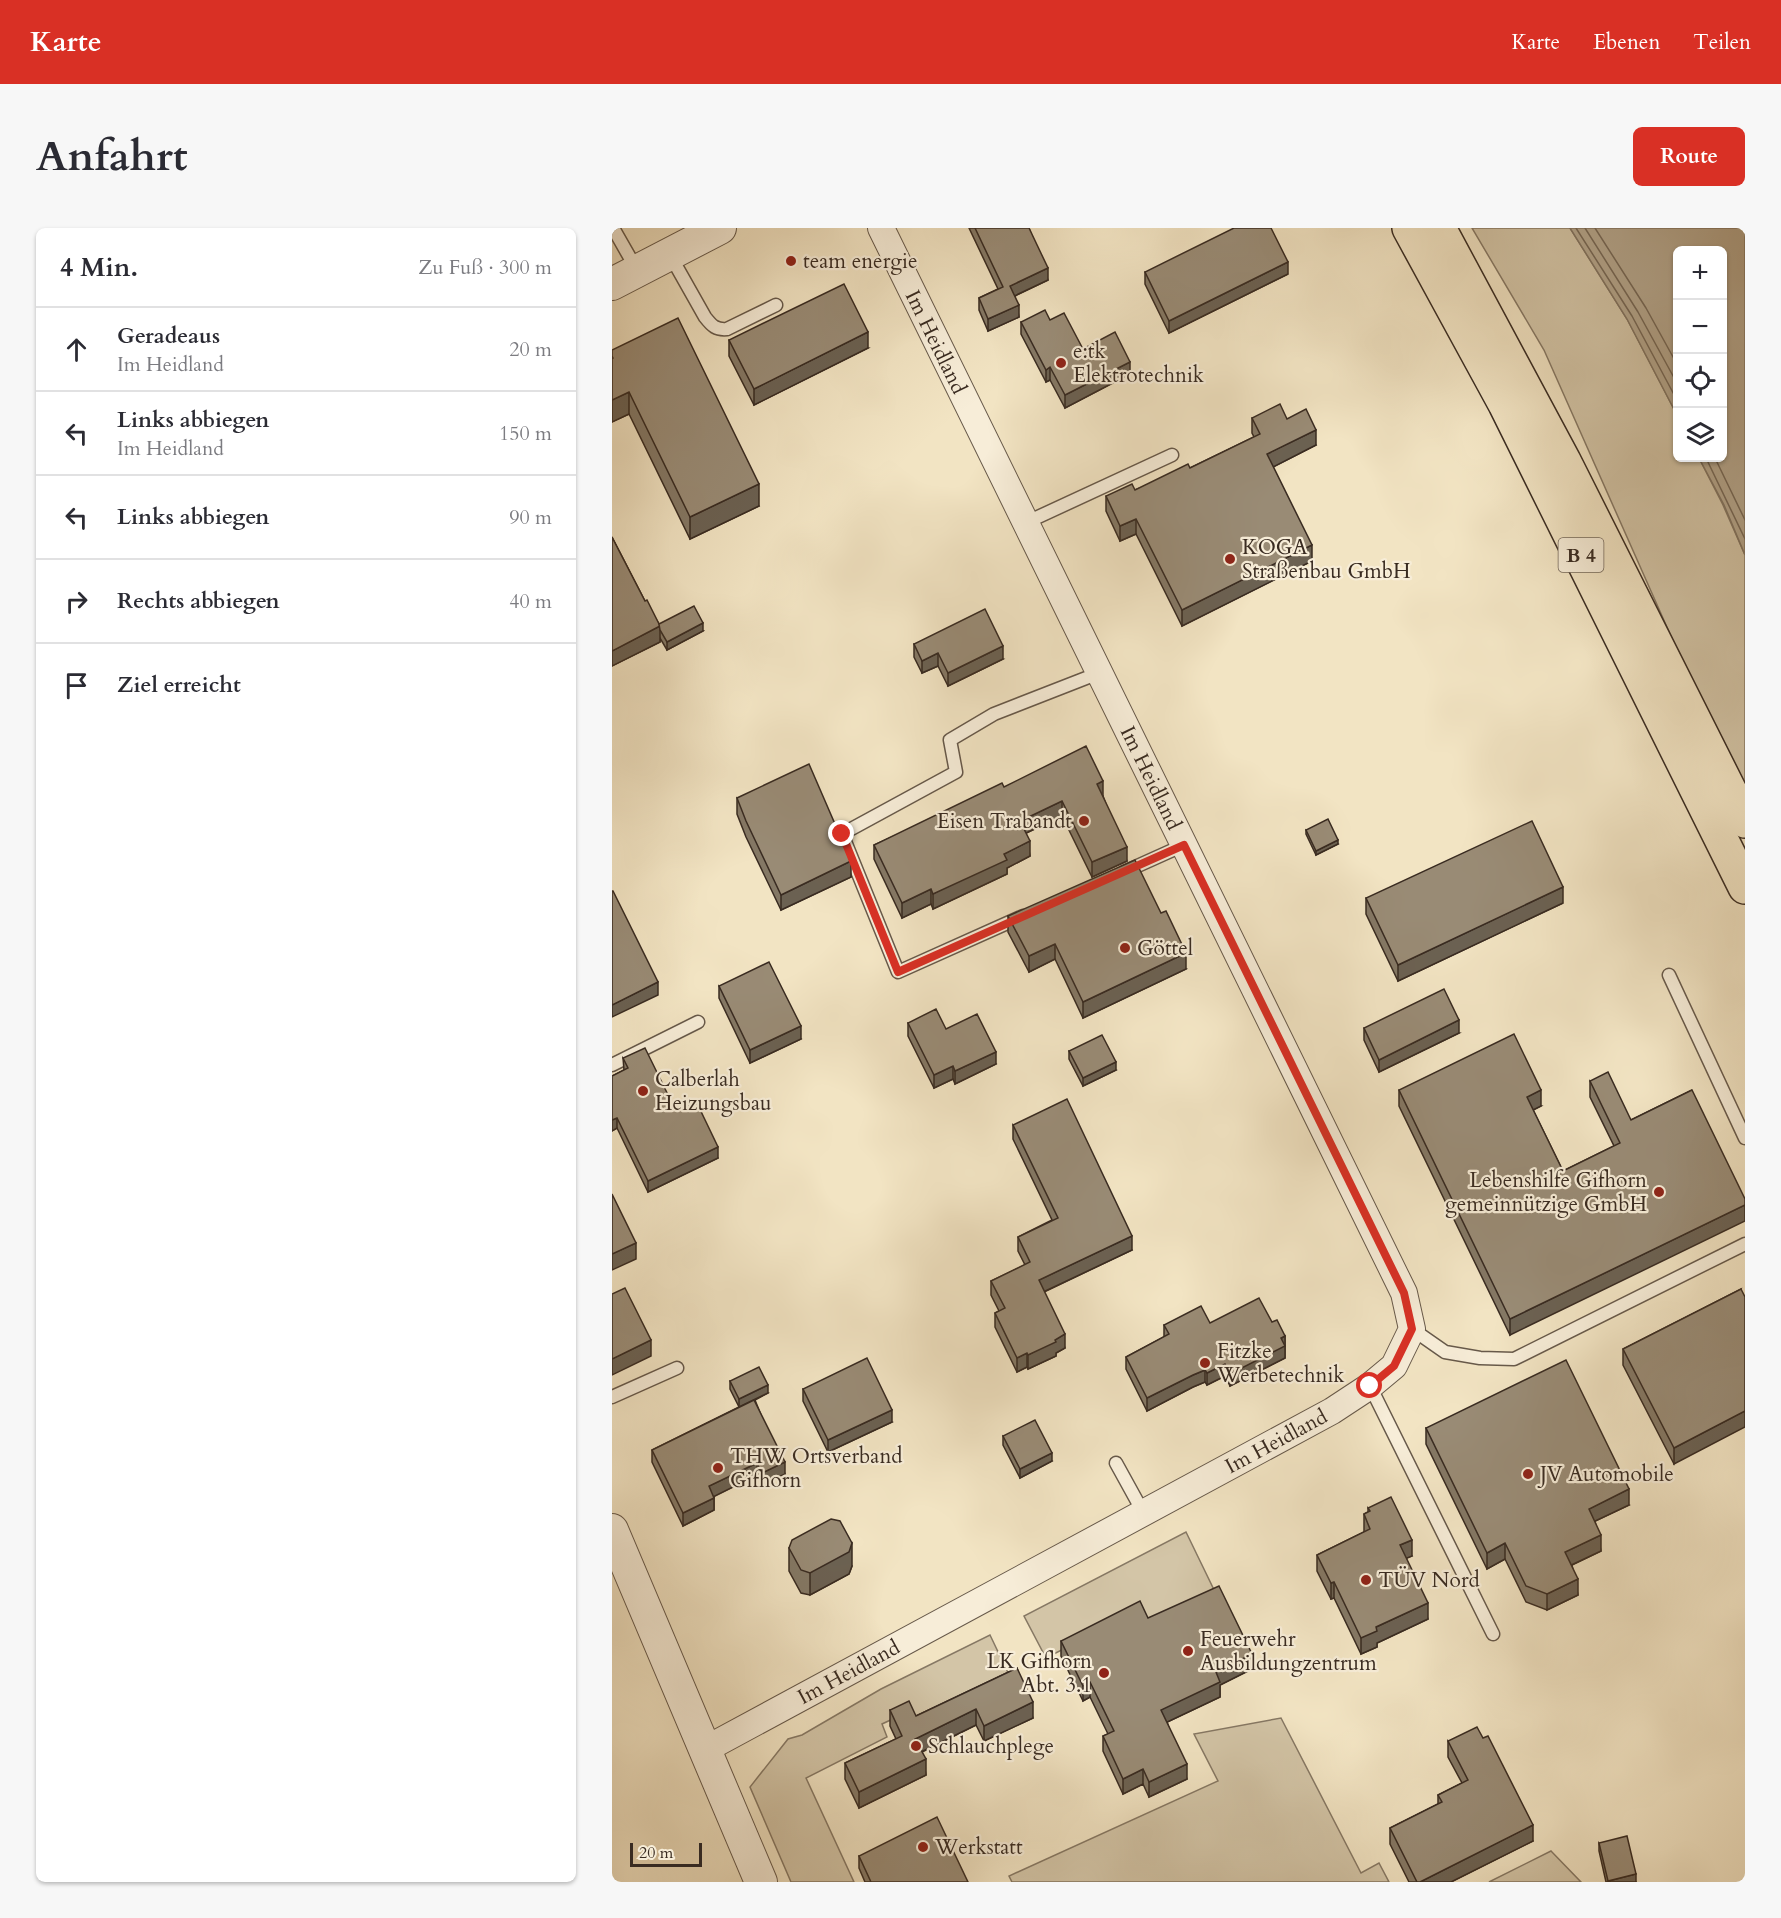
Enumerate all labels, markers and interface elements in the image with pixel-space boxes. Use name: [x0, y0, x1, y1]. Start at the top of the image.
text: Karte: [30, 23, 102, 61]
text: Karte: [1512, 28, 1560, 57]
text: Ebenen: [1593, 28, 1660, 57]
text: Teilen: [1693, 28, 1751, 57]
button: Route: [1633, 127, 1745, 186]
text: Anfahrt: [36, 128, 188, 185]
map controls: [1673, 246, 1727, 462]
button: +: [1673, 246, 1727, 300]
place label: team energie: [803, 247, 918, 276]
text: 4 Min.: [60, 250, 138, 285]
text: Zu Fuß · 300 m: [418, 254, 552, 281]
marker: team energie: [784, 254, 798, 268]
street label: Im Heidland: [898, 285, 973, 399]
button: −: [1673, 300, 1727, 354]
text: Geradeaus: [117, 321, 220, 351]
icon: ahead: [60, 333, 93, 366]
text: 20 m: [509, 336, 552, 363]
place label: e:tk Elektrotechnik: [1073, 337, 1205, 390]
text: Im Heidland: [117, 351, 224, 378]
button: locate: [1673, 354, 1727, 408]
marker: e:tk Elektrotechnik: [1054, 356, 1068, 370]
text: Links abbiegen: [117, 405, 269, 435]
button: layers: [1673, 408, 1727, 462]
icon: left: [60, 417, 93, 450]
text: 150 m: [499, 420, 552, 447]
text: Im Heidland: [117, 435, 224, 462]
icon: left: [60, 501, 93, 534]
text: Links abbiegen: [117, 502, 269, 532]
text: 90 m: [509, 504, 552, 531]
place label: KOGA Straßenbau GmbH: [1242, 533, 1411, 586]
road number: B 4: [1558, 538, 1604, 572]
marker: KOGA Straßenbau GmbH: [1223, 552, 1237, 566]
icon: right: [60, 585, 93, 618]
text: Rechts abbiegen: [117, 586, 280, 616]
text: 40 m: [509, 588, 552, 615]
icon: arrive: [60, 669, 93, 702]
text: Ziel erreicht: [117, 670, 241, 700]
street label: Im Heidland: [1113, 721, 1188, 835]
place label: Eisen Trabandt: [937, 807, 1072, 836]
marker: Eisen Trabandt: [1077, 814, 1091, 828]
route end: [828, 820, 854, 846]
place label: Göttel: [1137, 934, 1193, 963]
marker: Göttel: [1118, 941, 1132, 955]
place label: Calberlah Heizungsbau: [655, 1065, 772, 1118]
marker: Calberlah Heizungsbau: [636, 1084, 650, 1098]
place label: Lebenshilfe Gifhorn gemeinnützige GmbH: [1445, 1166, 1647, 1219]
marker: Lebenshilfe Gifhorn gemeinnützige GmbH: [1652, 1185, 1666, 1199]
place label: Fitzke Werbetechnik: [1216, 1337, 1345, 1390]
marker: Fitzke Werbetechnik: [1198, 1356, 1212, 1370]
route start: [1356, 1372, 1382, 1398]
street label: Im Heidland: [1220, 1402, 1333, 1481]
place label: THW Ortsverband Gifhorn: [730, 1442, 903, 1495]
place label: JV Automobile: [1537, 1460, 1674, 1489]
marker: THW Ortsverband Gifhorn: [711, 1461, 725, 1475]
marker: JV Automobile: [1521, 1467, 1535, 1481]
place label: TÜV Nord: [1378, 1566, 1480, 1595]
marker: TÜV Nord: [1359, 1573, 1373, 1587]
place label: Feuerwehr Ausbildungzentrum: [1200, 1625, 1377, 1678]
street label: Im Heidland: [792, 1633, 905, 1712]
marker: Feuerwehr Ausbildungzentrum: [1181, 1644, 1195, 1658]
place label: LK Gifhorn Abt. 3.1: [987, 1647, 1092, 1700]
marker: LK Gifhorn Abt. 3.1: [1097, 1666, 1111, 1680]
place label: Schlauchplege: [928, 1732, 1054, 1761]
marker: Schlauchplege: [909, 1739, 923, 1753]
place label: Werkstatt: [934, 1833, 1023, 1862]
scale bar: [630, 1840, 702, 1868]
marker: Werkstatt: [916, 1840, 930, 1854]
text: 20 m: [639, 1842, 673, 1864]

